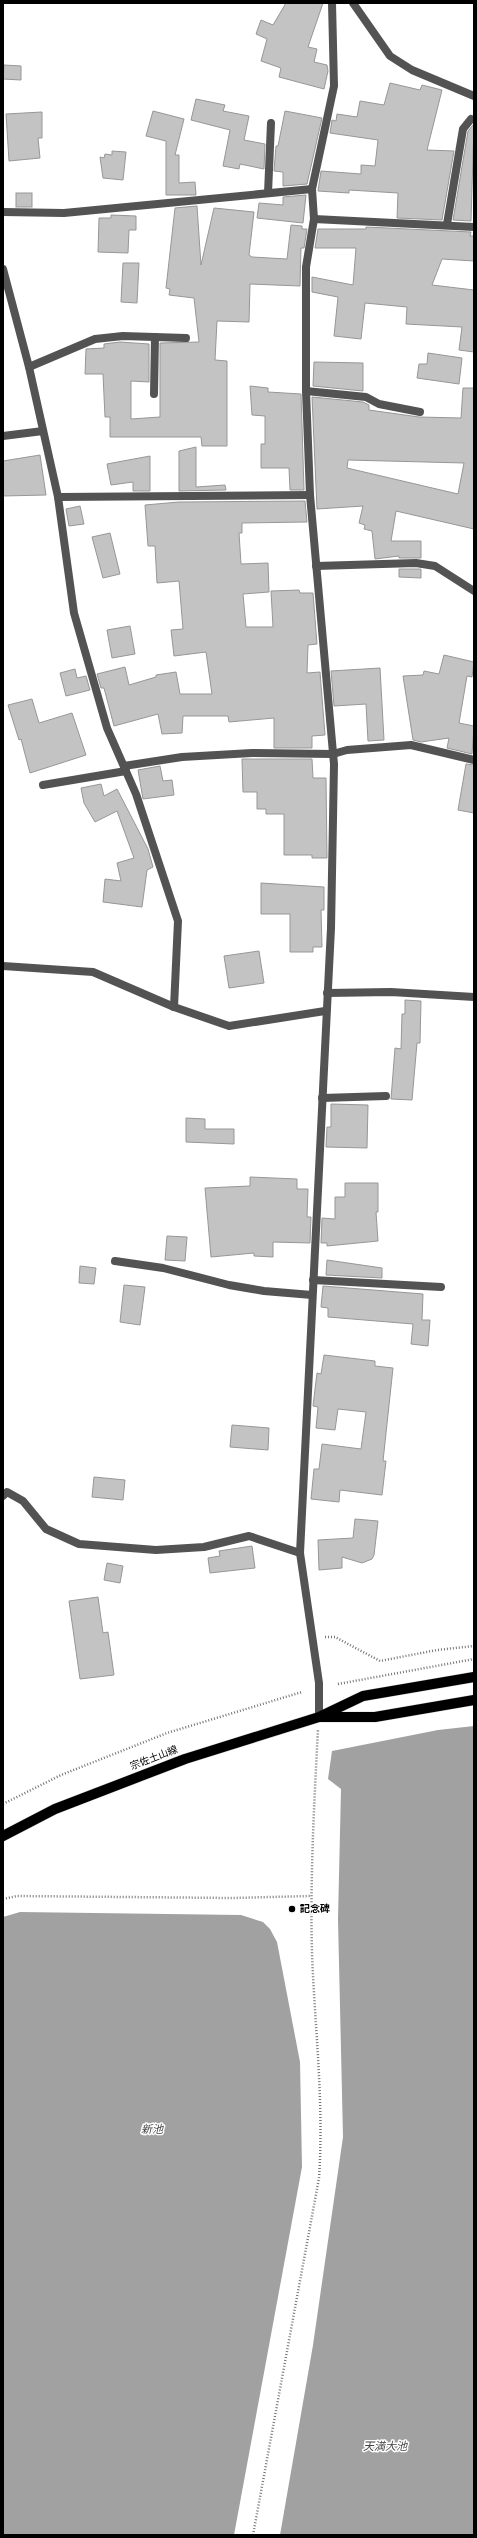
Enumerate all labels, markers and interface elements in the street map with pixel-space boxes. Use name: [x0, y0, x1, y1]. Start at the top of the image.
street label: 宗佐土山線: [129, 1743, 179, 1773]
place label: 記念碑: [300, 1903, 330, 1915]
marker: 記念碑: [287, 1904, 297, 1914]
water label: 新池: [141, 2123, 164, 2136]
water label: 天満大池: [363, 2440, 408, 2453]

